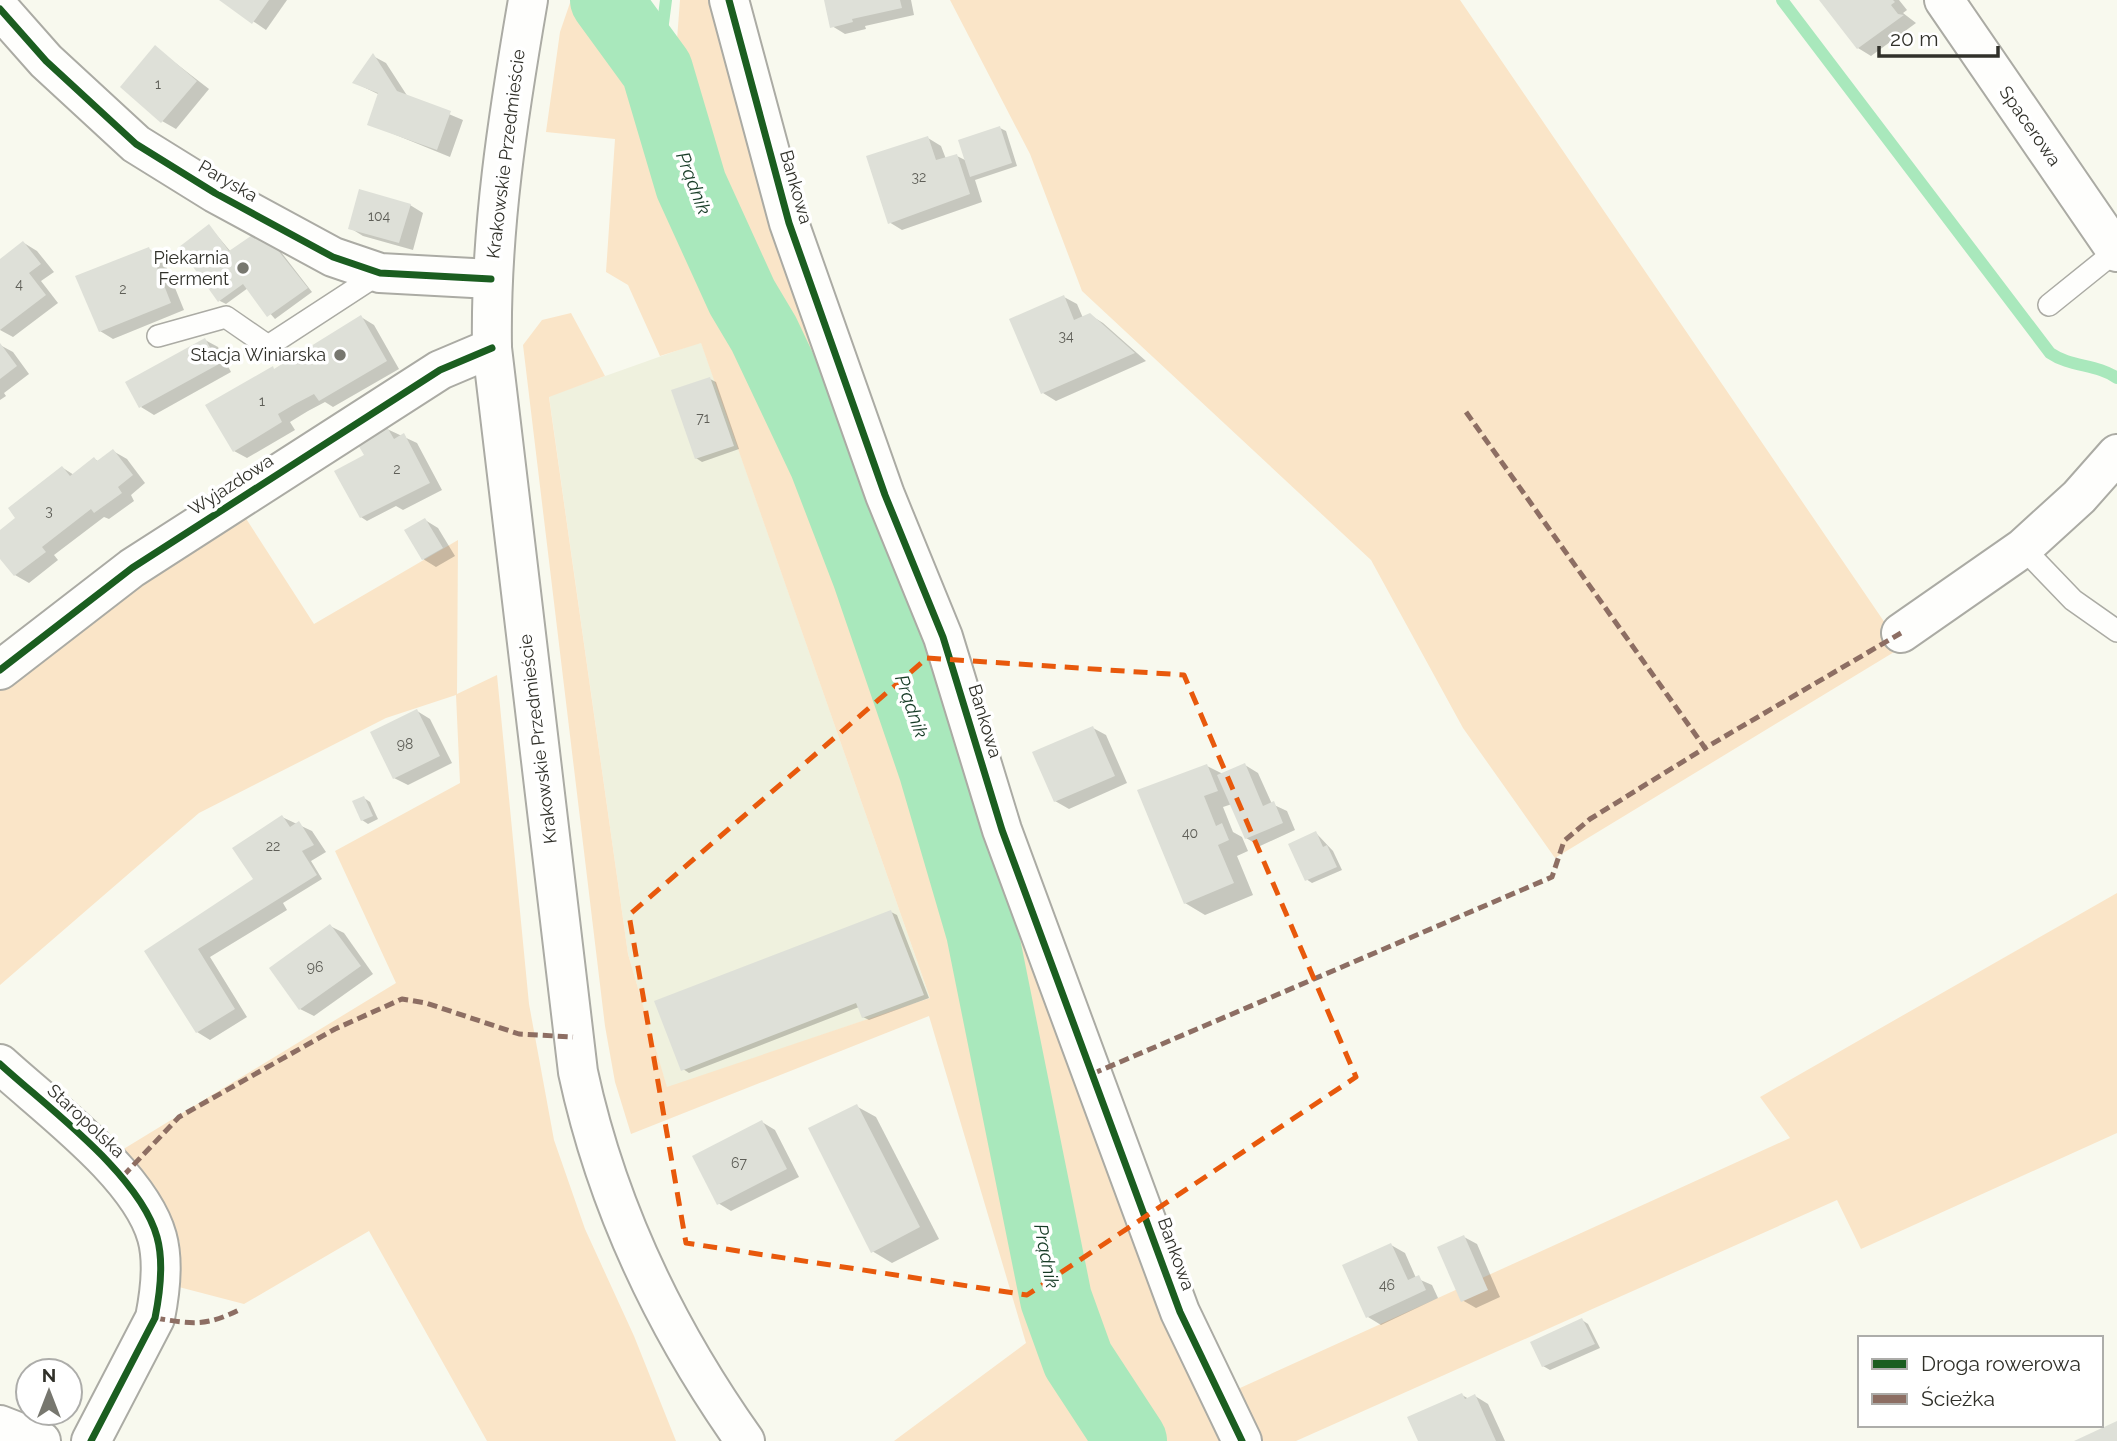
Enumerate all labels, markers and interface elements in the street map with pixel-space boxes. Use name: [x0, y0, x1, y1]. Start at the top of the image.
scale bar: [1879, 14, 1998, 58]
text: 20 m: [1890, 26, 1938, 51]
street label: Krakowskie Przedmieście: [482, 48, 529, 260]
house number: 1: [155, 76, 161, 92]
street label: Spacerowa: [1995, 82, 2066, 170]
street label: Bankowa: [776, 147, 817, 226]
water label: Prądnik: [672, 149, 716, 217]
street label: Paryska: [195, 155, 262, 206]
house number: 32: [912, 169, 926, 185]
house number: 104: [368, 208, 390, 224]
place label: Piekarnia Ferment: [153, 247, 229, 289]
marker: Piekarnia Ferment: [235, 260, 251, 276]
house number: 4: [15, 276, 23, 292]
house number: 2: [119, 281, 127, 297]
house number: 34: [1058, 328, 1074, 344]
place label: Stacja Winiarska: [190, 344, 326, 365]
marker: Stacja Winiarska: [332, 347, 348, 363]
house number: 1: [259, 393, 265, 409]
house number: 71: [696, 410, 710, 426]
street label: Wyjazdowa: [184, 449, 277, 520]
house number: 2: [393, 461, 401, 477]
house number: 3: [45, 503, 53, 519]
street label: Krakowskie Przedmieście: [514, 633, 561, 845]
water label: Prądnik: [891, 672, 933, 740]
street label: Bankowa: [964, 681, 1007, 760]
house number: 98: [397, 736, 413, 752]
house number: 40: [1182, 825, 1198, 841]
house number: 22: [266, 838, 280, 854]
house number: 96: [307, 959, 323, 975]
street label: Staropolska: [43, 1080, 129, 1162]
house number: 67: [731, 1155, 747, 1171]
street label: Bankowa: [1154, 1215, 1199, 1293]
water label: Prądnik: [1030, 1222, 1064, 1290]
house number: 46: [1379, 1277, 1395, 1293]
legend: [1858, 1336, 2103, 1427]
text: Droga rowerowa: [1921, 1351, 2081, 1376]
north arrow: [14, 1357, 84, 1427]
text: N: [42, 1364, 56, 1386]
text: Ścieżka: [1921, 1386, 1995, 1411]

